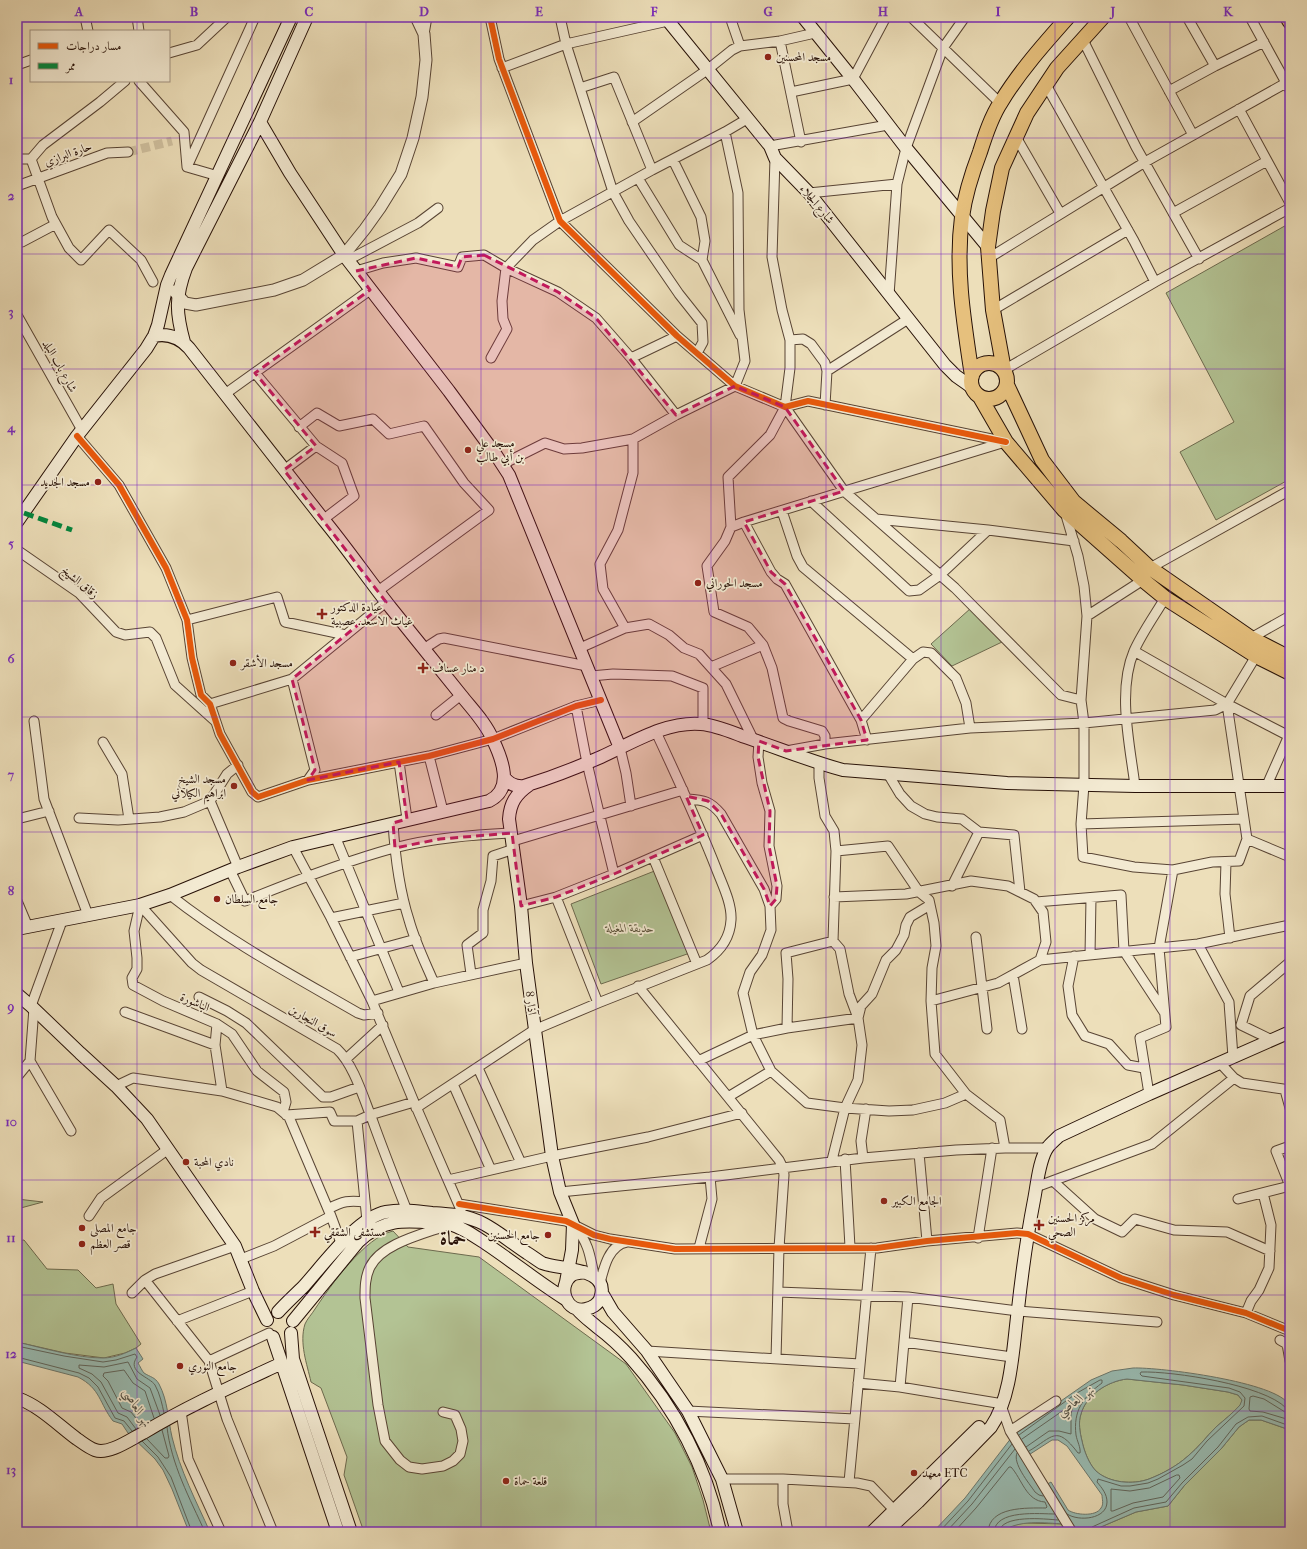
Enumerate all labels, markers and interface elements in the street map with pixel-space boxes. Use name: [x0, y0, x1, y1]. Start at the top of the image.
text: A: [74, 4, 84, 19]
text: B: [190, 4, 199, 19]
text: C: [305, 4, 314, 19]
text: D: [419, 4, 429, 19]
text: E: [535, 4, 543, 19]
text: F: [650, 4, 658, 19]
text: G: [763, 4, 773, 19]
text: H: [878, 4, 889, 19]
text: I: [995, 4, 1001, 19]
text: J: [1109, 4, 1116, 20]
text: K: [1223, 4, 1234, 19]
legend: [30, 30, 170, 82]
text: مسار دراجات: [66, 39, 122, 53]
place label: مسجد المحسنين: [776, 50, 831, 64]
marker: مسجد المحسنين: [763, 52, 773, 62]
text: ممر: [64, 59, 76, 74]
text: 1: [9, 72, 14, 87]
street label: حارة البرازي: [42, 139, 95, 172]
street label: شارع الجلاء: [794, 182, 837, 229]
text: 2: [8, 188, 15, 203]
text: 3: [8, 304, 14, 320]
street label: شارع باب البلد: [36, 337, 80, 397]
text: 4: [6, 420, 16, 436]
place label: مسجد علي بن أبي طالب: [476, 436, 525, 467]
marker: مسجد علي بن أبي طالب: [463, 445, 473, 455]
place label: مسجد الجديد: [40, 475, 90, 489]
marker: مسجد الجديد: [93, 477, 103, 487]
text: 5: [8, 536, 14, 551]
street label: زقاق الشيخ: [56, 563, 102, 605]
place label: مسجد الحوراني: [706, 576, 763, 593]
marker: مسجد الحوراني: [693, 578, 703, 588]
place label: عيادة الدكتور غياث الاسعد. عصبية: [330, 600, 413, 628]
marker: عيادة الدكتور غياث الاسعد. عصبية: [316, 608, 328, 620]
text: 6: [7, 651, 15, 666]
place label: مسجد الأشقر: [239, 654, 293, 671]
marker: مسجد الأشقر: [228, 658, 238, 668]
place label: د منار عساف: [432, 661, 485, 675]
marker: د منار عساف: [417, 662, 429, 674]
text: 7: [7, 767, 15, 782]
place label: مسجد الشيخ ابراهيم الكيلاني: [171, 772, 226, 805]
marker: مسجد الشيخ ابراهيم الكيلاني: [229, 781, 239, 791]
text: 8: [8, 883, 15, 898]
place label: جامع السلطان: [225, 892, 278, 910]
marker: جامع السلطان: [212, 894, 222, 904]
park label: حديقة المغيلة: [604, 921, 654, 936]
street label: الباشورة: [178, 990, 212, 1015]
street label: 8 آذار: [523, 990, 541, 1017]
text: 9: [7, 999, 15, 1015]
street label: سوق النجارين: [286, 1002, 340, 1041]
text: 10: [5, 1114, 17, 1129]
place label: نادي المحبة: [194, 1155, 234, 1172]
marker: نادي المحبة: [181, 1157, 191, 1167]
place label: الجامع الكبير: [890, 1194, 942, 1212]
marker: الجامع الكبير: [879, 1196, 889, 1206]
place label: مركز الحسنين الصحي: [1048, 1211, 1095, 1244]
marker: مركز الحسنين الصحي: [1033, 1219, 1045, 1231]
place label: جامع المصلى: [90, 1221, 137, 1239]
marker: جامع المصلى: [77, 1223, 87, 1233]
place label: مستشفى الشققي: [324, 1225, 386, 1244]
marker: مستشفى الشققي: [309, 1226, 321, 1238]
district label: حماة: [440, 1227, 466, 1250]
place label: جامع الحسنين: [488, 1228, 540, 1246]
text: 11: [6, 1230, 16, 1245]
marker: جامع الحسنين: [543, 1230, 553, 1240]
place label: قصر العظم: [90, 1237, 131, 1255]
marker: قصر العظم: [77, 1239, 87, 1249]
text: 12: [5, 1346, 17, 1361]
place label: جامع النوري: [188, 1359, 237, 1377]
marker: جامع النوري: [175, 1361, 185, 1371]
water label: نهر العاصي: [1053, 1382, 1100, 1423]
water label: نهر العاصي: [116, 1385, 155, 1432]
text: 13: [6, 1462, 16, 1478]
place label: معهد ETC: [922, 1466, 967, 1480]
marker: معهد ETC: [909, 1468, 919, 1478]
place label: قلعة حماة: [514, 1474, 547, 1488]
marker: قلعة حماة: [501, 1476, 511, 1486]

